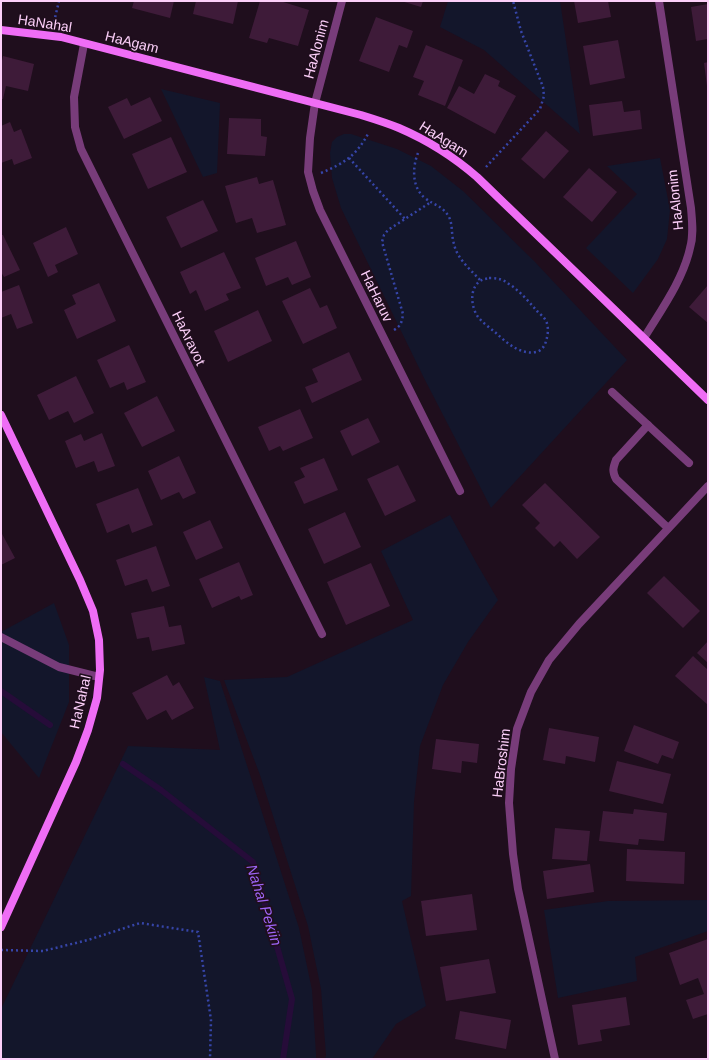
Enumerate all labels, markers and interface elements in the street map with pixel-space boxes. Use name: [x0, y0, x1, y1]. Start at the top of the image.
street label: HaNahal: [17, 11, 73, 35]
street label: HaAlonim: [300, 18, 332, 80]
street label: HaAgam: [104, 28, 160, 56]
street label: HaAgam: [417, 118, 471, 160]
street label: HaAlonim: [664, 169, 686, 231]
street label: HaHaruv: [358, 268, 396, 324]
street label: HaAravot: [169, 308, 209, 368]
street label: HaNahal: [66, 674, 94, 730]
street label: HaBroshim: [489, 728, 513, 798]
water label: Nahal Pekiin: [243, 862, 286, 948]

